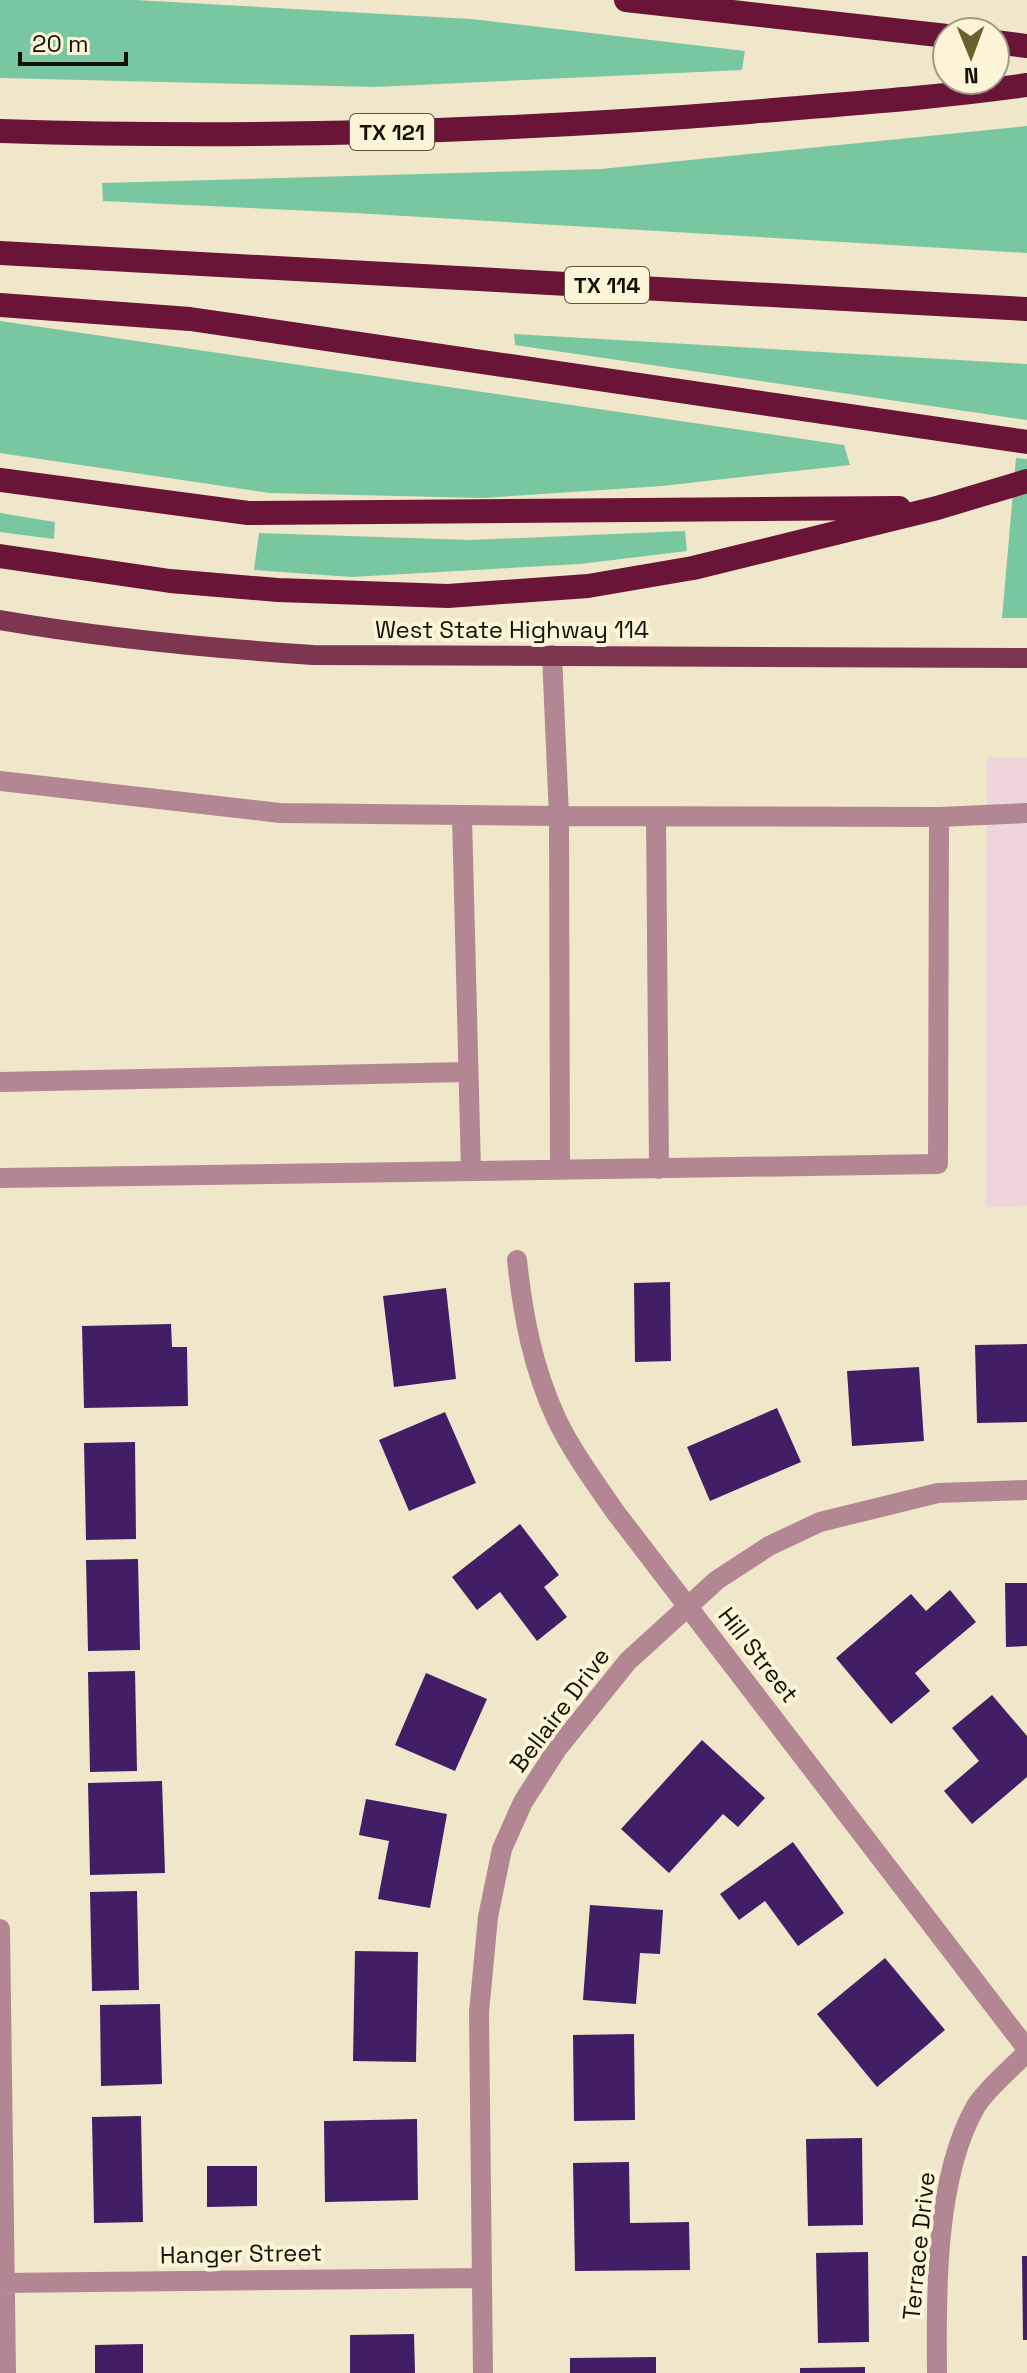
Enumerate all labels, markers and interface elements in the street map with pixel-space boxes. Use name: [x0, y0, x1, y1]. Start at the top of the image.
scale bar: [20, 16, 126, 66]
north arrow: [931, 16, 1011, 96]
text: 20 m: [32, 28, 89, 59]
text: N: [964, 62, 979, 90]
road number: TX 121: [350, 114, 434, 150]
road number: TX 114: [565, 267, 649, 303]
street label: West State Highway 114: [375, 614, 649, 645]
street label: Hill Street: [711, 1601, 805, 1709]
street label: Bellaire Drive: [503, 1641, 617, 1778]
street label: Terrace Drive: [895, 2170, 942, 2322]
street label: Hanger Street: [160, 2237, 322, 2270]

